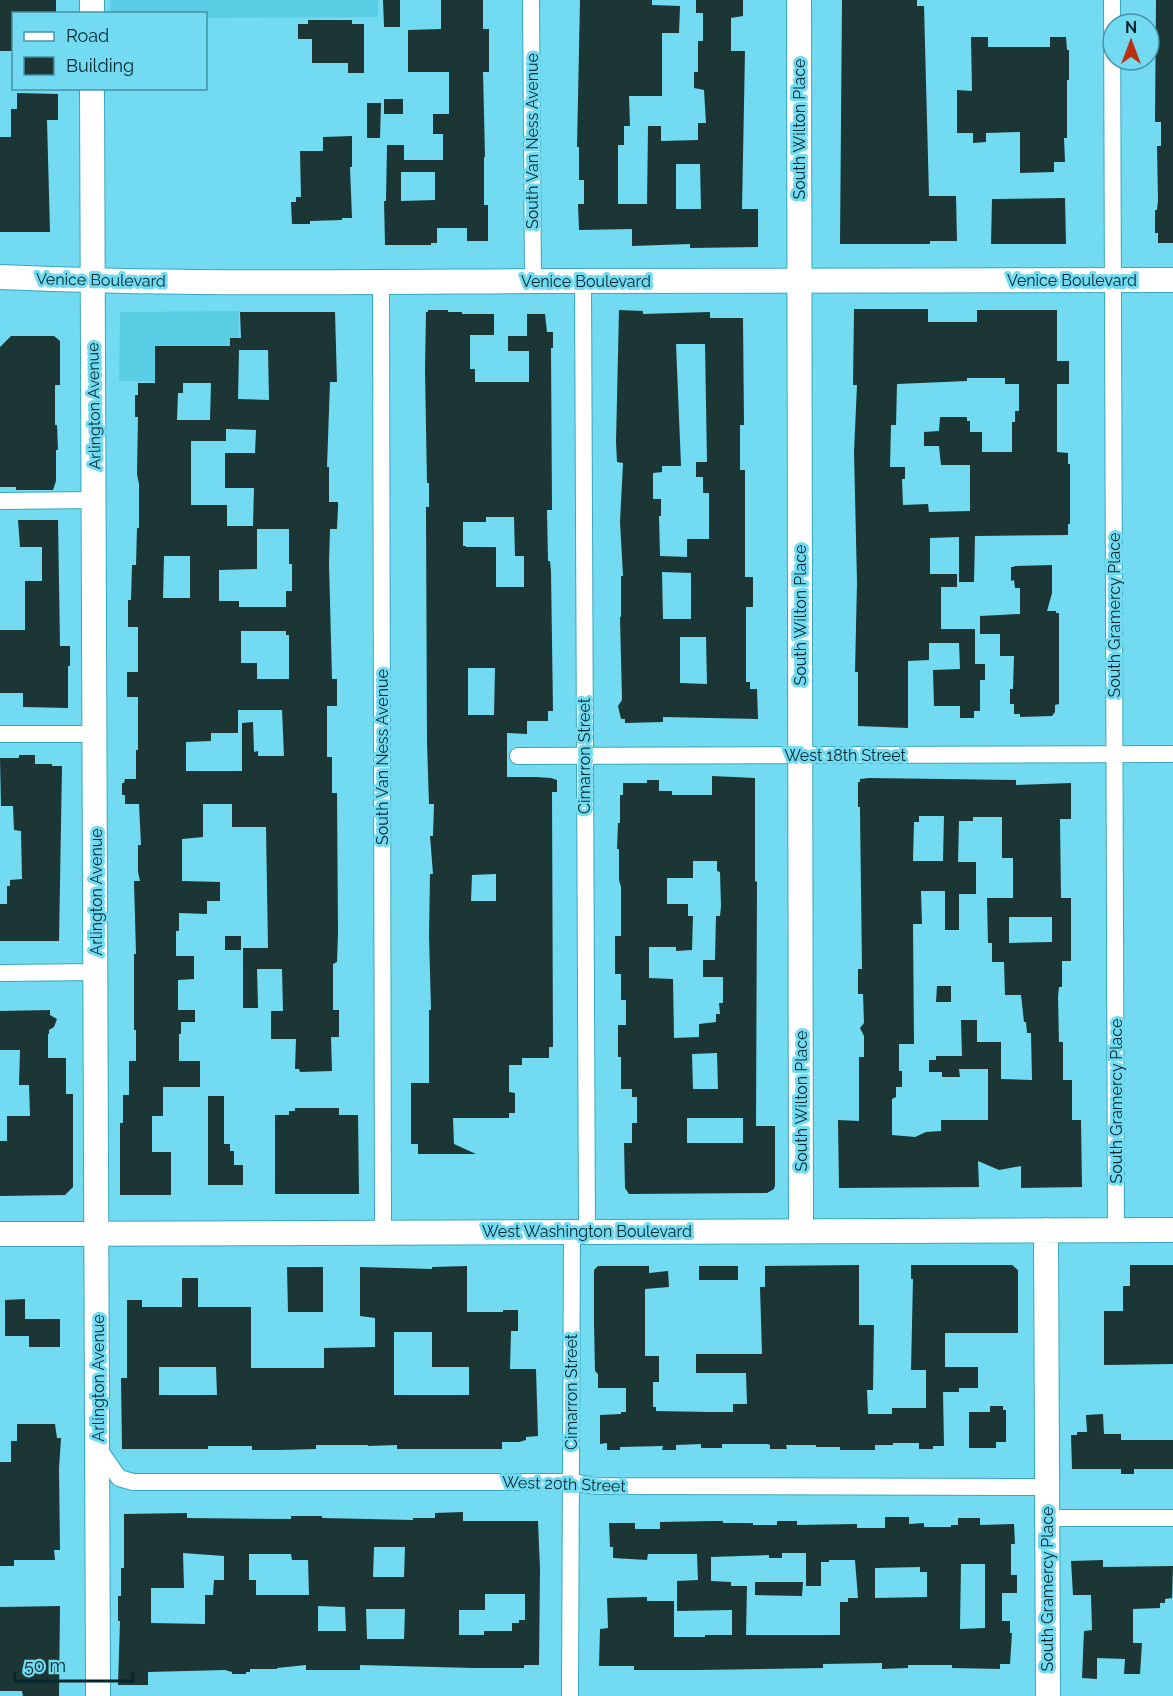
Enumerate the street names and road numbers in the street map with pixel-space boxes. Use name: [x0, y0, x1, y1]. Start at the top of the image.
street label: South Van Ness Avenue: [523, 53, 542, 229]
street label: South Wilton Place: [790, 59, 809, 199]
street label: Venice Boulevard: [36, 269, 166, 291]
street label: Venice Boulevard: [1007, 271, 1137, 290]
street label: Venice Boulevard: [521, 272, 651, 291]
street label: Arlington Avenue: [83, 342, 105, 470]
street label: South Gramercy Place: [1105, 533, 1124, 697]
street label: South Wilton Place: [791, 545, 810, 685]
street label: South Van Ness Avenue: [373, 669, 392, 845]
street label: Cimarron Street: [575, 697, 594, 814]
street label: West 18th Street: [784, 746, 906, 765]
street label: Arlington Avenue: [87, 828, 106, 956]
street label: South Gramercy Place: [1107, 1019, 1126, 1183]
street label: South Wilton Place: [792, 1031, 811, 1171]
street label: West Washington Boulevard: [482, 1222, 692, 1241]
street label: Arlington Avenue: [89, 1314, 108, 1442]
street label: Cimarron Street: [562, 1333, 581, 1450]
street label: West 20th Street: [502, 1472, 627, 1496]
street label: South Gramercy Place: [1038, 1507, 1057, 1671]

